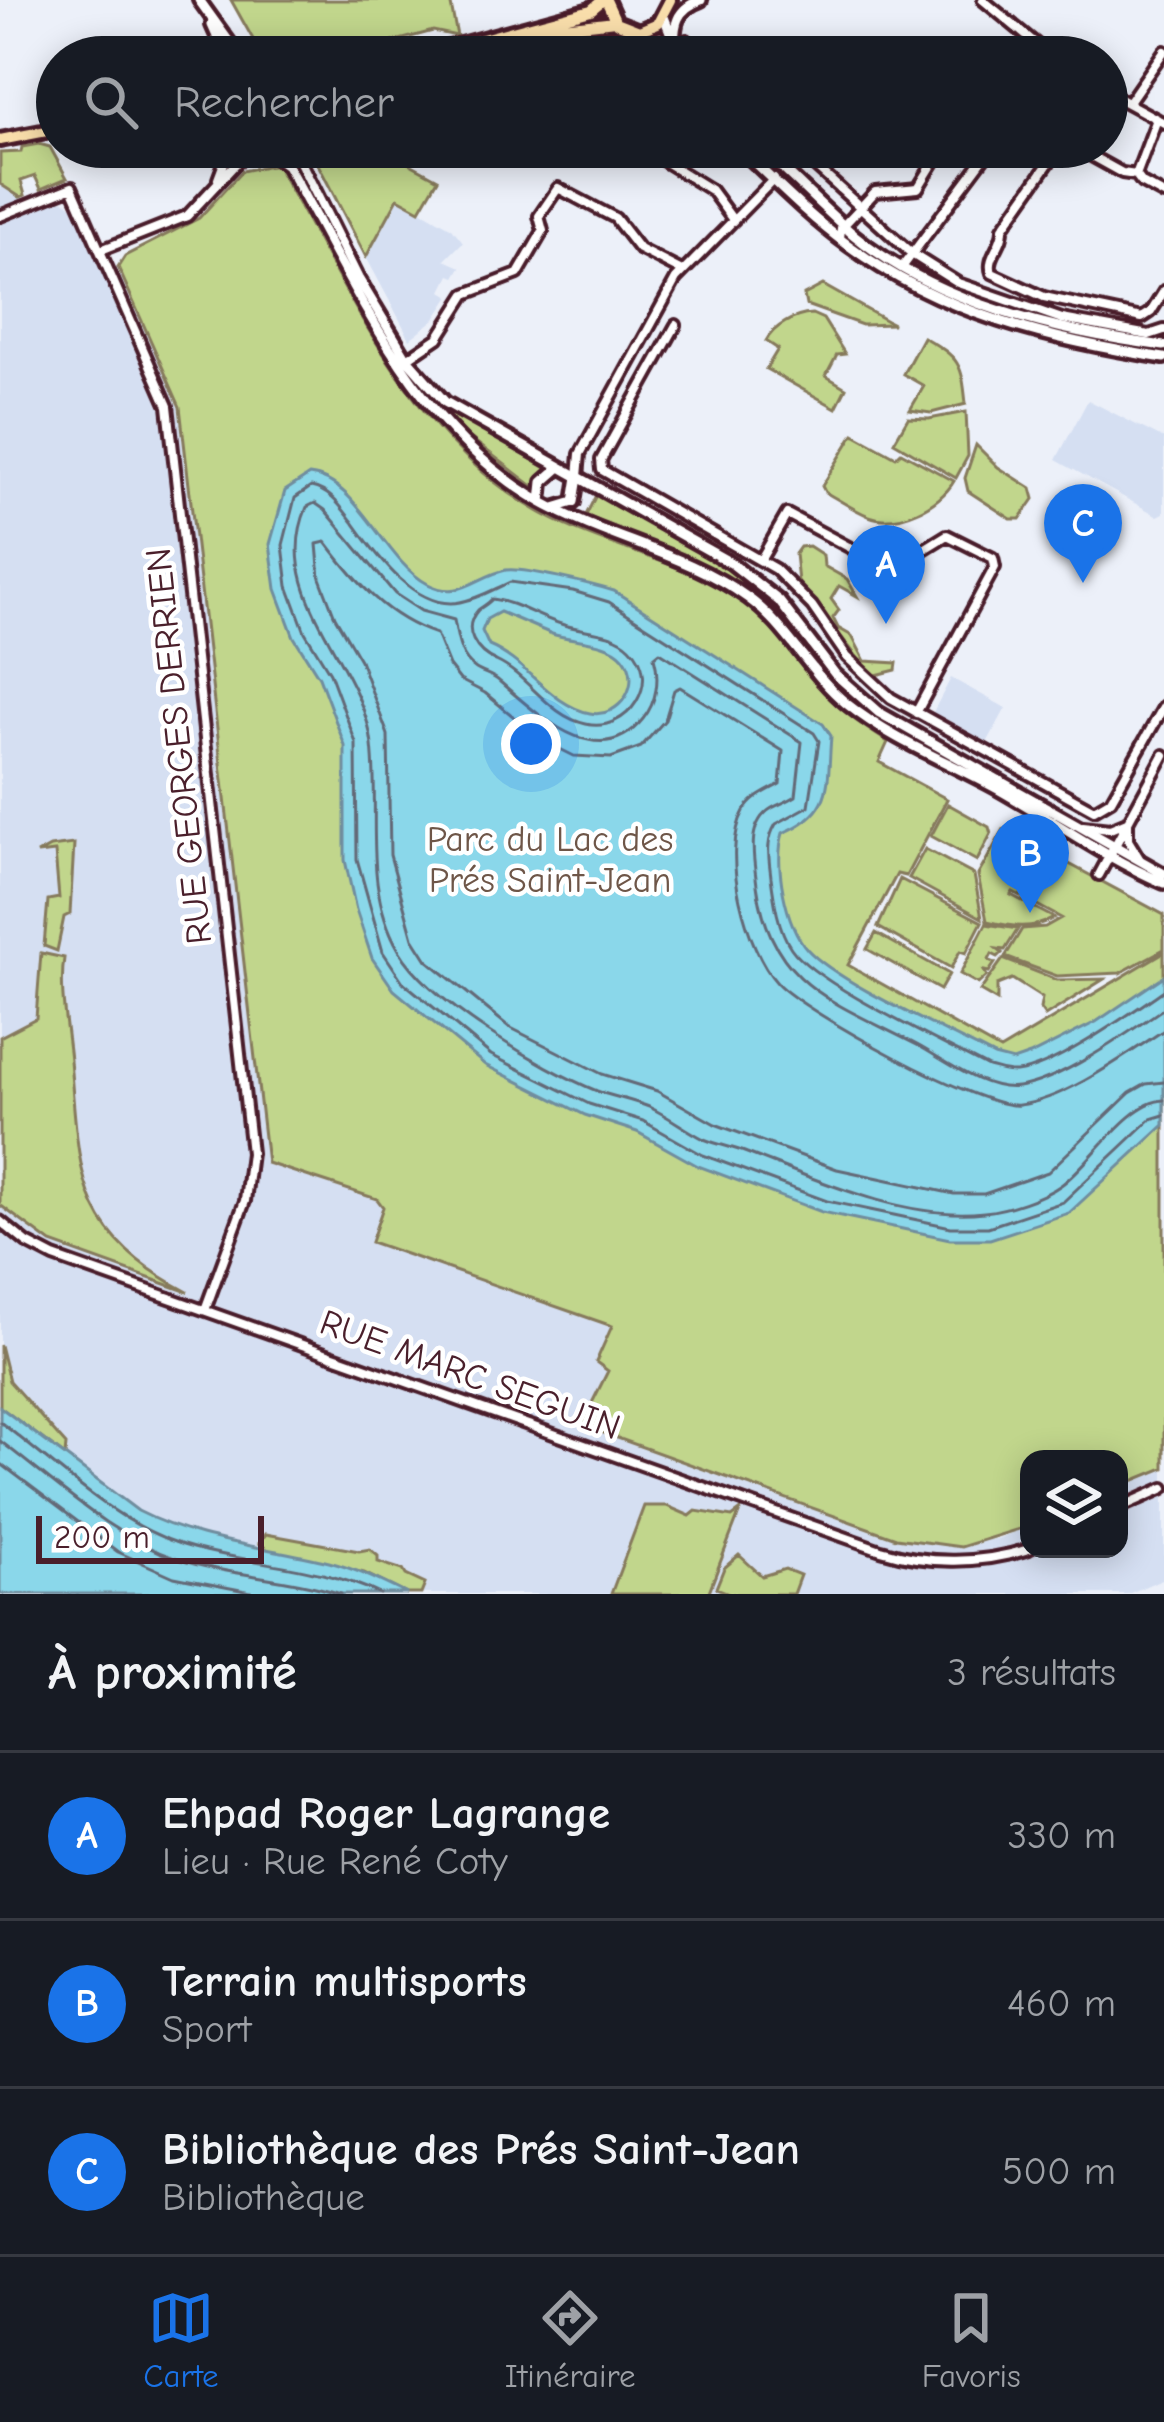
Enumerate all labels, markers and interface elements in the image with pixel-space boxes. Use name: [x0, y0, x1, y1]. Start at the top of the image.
search box: [36, 36, 1128, 168]
icon: search: [78, 69, 144, 135]
text: Rechercher: [174, 76, 394, 128]
pin: C: [1044, 484, 1122, 583]
pin: A: [847, 525, 925, 624]
street label: RUE GEORGES DERRIEN: [138, 546, 220, 946]
your location: [501, 714, 561, 774]
pin: B: [991, 814, 1069, 913]
park label: Parc du Lac des Prés Saint-Jean: [427, 819, 673, 901]
street label: RUE MARC SEGUIN: [314, 1302, 626, 1448]
map controls: [1020, 1450, 1128, 1558]
button: layers: [1020, 1450, 1128, 1558]
scale bar: [36, 1510, 264, 1563]
text: 200 m: [54, 1518, 150, 1556]
text: À proximité: [48, 1643, 297, 1702]
text: 3 résultats: [947, 1650, 1116, 1695]
text: Ehpad Roger Lagrange: [162, 1787, 610, 1839]
text: A: [76, 1813, 98, 1858]
text: 330 m: [1008, 1813, 1116, 1858]
text: Lieu · Rue René Coty: [162, 1839, 508, 1884]
text: Terrain multisports: [162, 1955, 527, 2007]
text: B: [75, 1981, 99, 2026]
text: 460 m: [1007, 1981, 1116, 2026]
text: Sport: [162, 2007, 252, 2052]
text: Bibliothèque des Prés Saint-Jean: [162, 2123, 800, 2175]
text: C: [75, 2149, 99, 2194]
text: 500 m: [1002, 2149, 1116, 2194]
text: Bibliothèque: [162, 2175, 365, 2220]
tab: Carte: [143, 2285, 219, 2395]
tab: Itinéraire: [505, 2285, 635, 2395]
tab: Favoris: [922, 2285, 1021, 2395]

